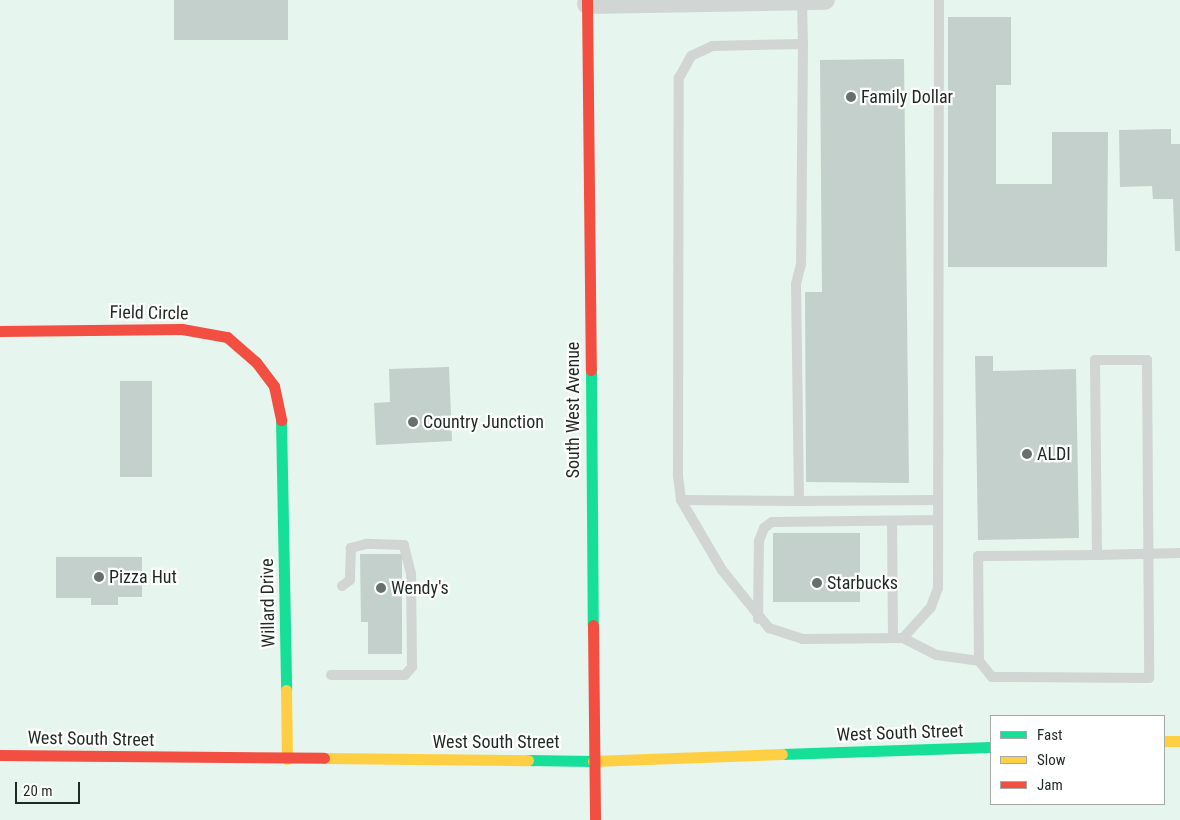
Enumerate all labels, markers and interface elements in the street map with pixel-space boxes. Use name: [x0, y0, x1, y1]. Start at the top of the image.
place label: Family Dollar: [861, 86, 953, 108]
marker: Family Dollar: [845, 91, 857, 103]
street label: Field Circle: [109, 302, 189, 324]
street label: South West Avenue: [562, 342, 584, 478]
place label: Country Junction: [423, 411, 544, 433]
marker: Country Junction: [407, 416, 419, 428]
place label: ALDI: [1037, 443, 1071, 465]
marker: ALDI: [1021, 448, 1033, 460]
street label: Willard Drive: [256, 558, 280, 648]
place label: Pizza Hut: [109, 566, 177, 588]
marker: Pizza Hut: [93, 571, 105, 583]
place label: Starbucks: [827, 572, 898, 594]
place label: Wendy's: [391, 577, 449, 599]
marker: Starbucks: [811, 577, 823, 589]
marker: Wendy's: [375, 582, 387, 594]
legend: [990, 715, 1165, 805]
street label: West South Street: [836, 720, 964, 746]
text: Fast: [1037, 726, 1062, 744]
street label: West South Street: [27, 727, 155, 751]
street label: West South Street: [433, 731, 559, 753]
text: Slow: [1037, 751, 1066, 769]
scale bar: [18, 772, 82, 804]
text: Jam: [1037, 776, 1063, 794]
text: 20 m: [23, 782, 53, 800]

